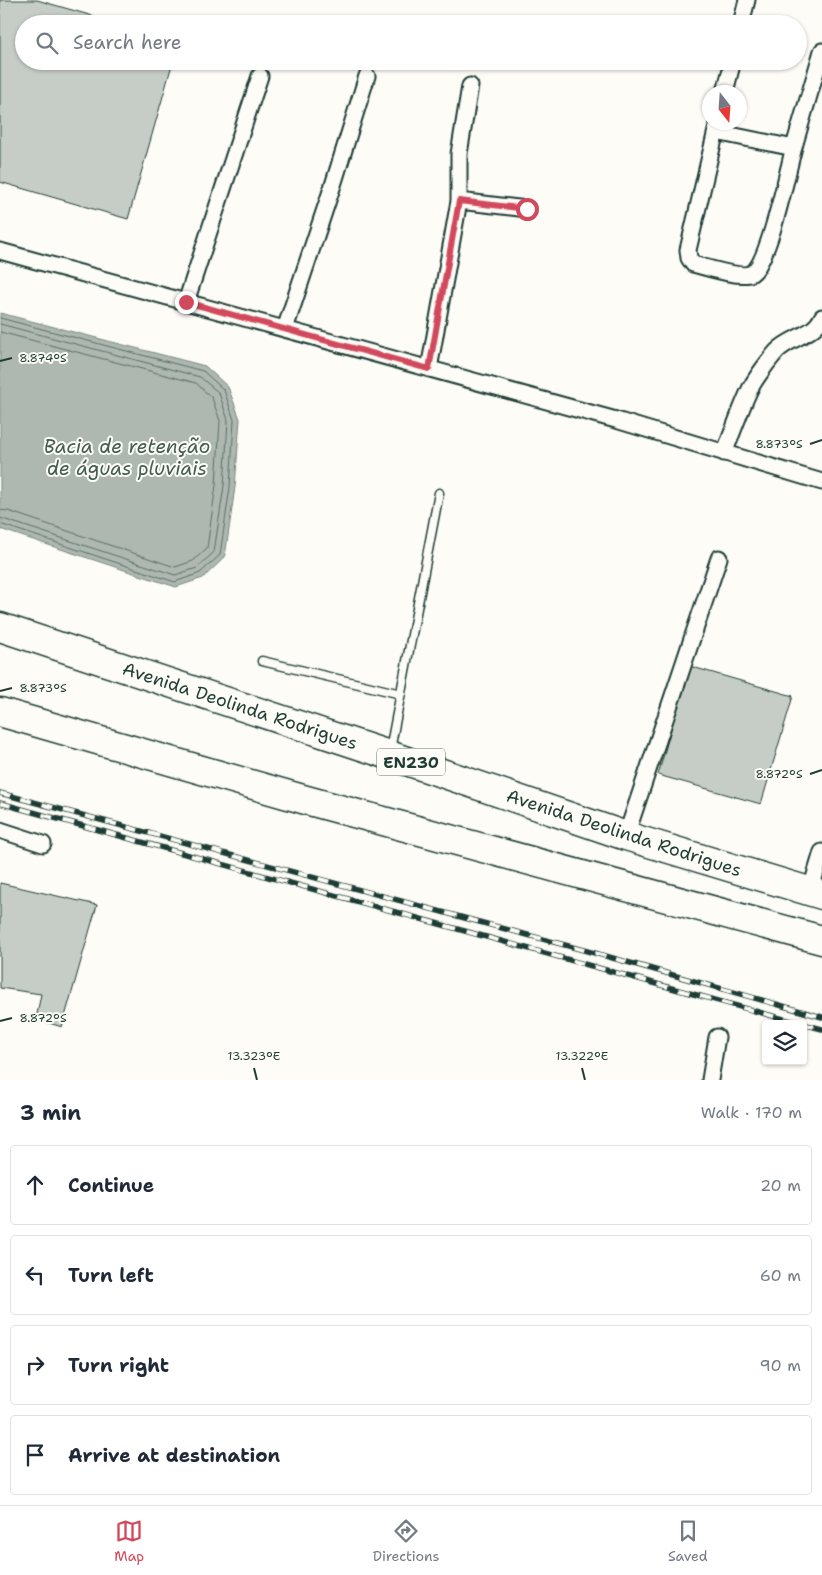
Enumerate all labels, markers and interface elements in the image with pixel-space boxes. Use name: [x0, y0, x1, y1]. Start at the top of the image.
search box: [15, 15, 807, 70]
icon: search: [33, 29, 61, 57]
text: Search here: [73, 30, 182, 55]
north arrow: [702, 85, 747, 130]
route start: [516, 198, 539, 221]
route end: [175, 291, 198, 314]
text: 8.874°S: [19, 350, 67, 366]
water label: Bacia de retenção de águas pluviais: [44, 434, 210, 481]
text: 8.873°S: [755, 436, 803, 452]
street label: Avenida Deolinda Rodrigues: [119, 657, 361, 755]
text: 8.873°S: [19, 680, 67, 696]
road number: EN230: [377, 749, 445, 776]
text: 8.872°S: [755, 766, 803, 782]
street label: Avenida Deolinda Rodrigues: [503, 784, 745, 882]
text: 8.872°S: [19, 1010, 67, 1026]
map controls: [762, 1020, 807, 1065]
button: layers: [762, 1020, 807, 1065]
text: 13.323°E: [228, 1048, 280, 1064]
text: 13.322°E: [556, 1048, 608, 1064]
text: 3 min: [20, 1099, 81, 1127]
text: Walk · 170 m: [701, 1102, 802, 1123]
icon: ahead: [21, 1171, 49, 1199]
text: Continue: [68, 1173, 154, 1198]
text: 20 m: [760, 1175, 801, 1196]
icon: left: [21, 1261, 49, 1289]
text: Turn left: [68, 1263, 154, 1288]
text: 60 m: [760, 1265, 801, 1286]
icon: right: [21, 1351, 49, 1379]
text: Turn right: [68, 1353, 169, 1378]
text: 90 m: [760, 1355, 801, 1376]
icon: arrive: [21, 1441, 49, 1469]
text: Arrive at destination: [68, 1443, 280, 1468]
tab: Map: [114, 1517, 144, 1565]
tab: Directions: [373, 1517, 440, 1565]
tab: Saved: [668, 1517, 708, 1565]

